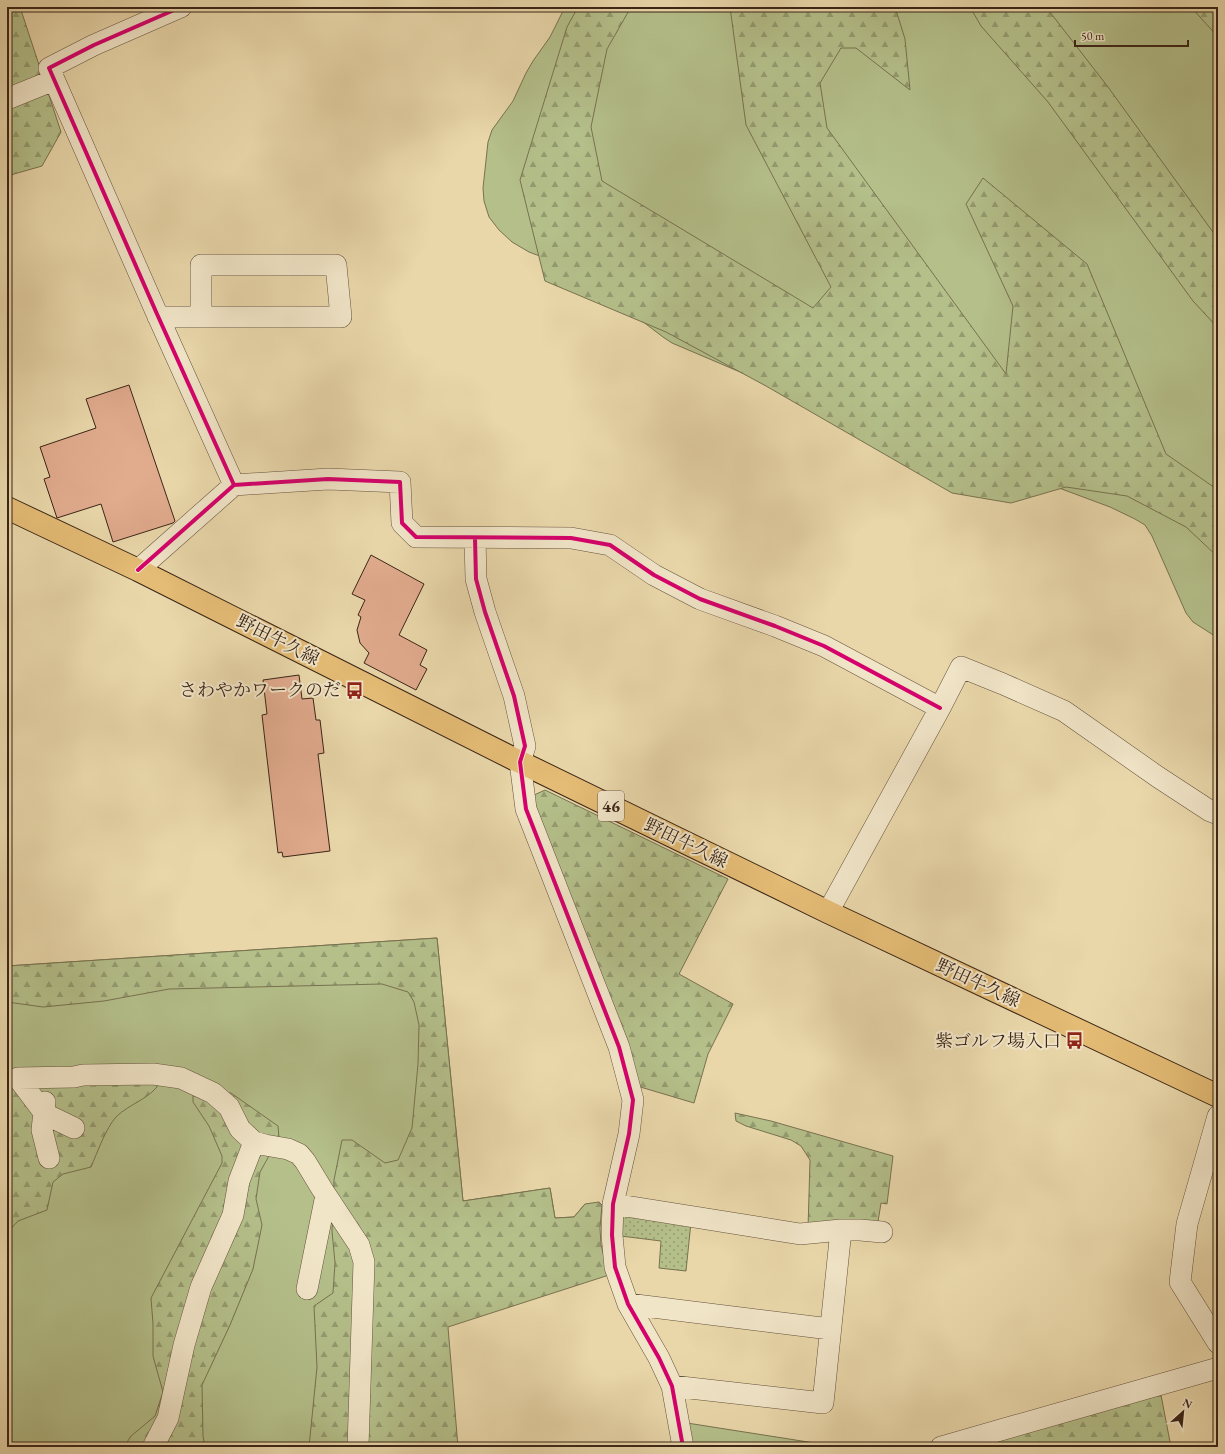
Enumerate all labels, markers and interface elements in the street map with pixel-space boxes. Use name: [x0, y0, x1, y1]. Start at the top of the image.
scale bar: [1075, 22, 1188, 48]
text: 50 m: [1081, 28, 1105, 44]
street label: 野田牛久線: [233, 609, 324, 670]
place label: さわやかワークのだ: [179, 678, 341, 701]
bus stop icon: さわやかワークのだ: [344, 680, 364, 700]
road number: 46: [598, 791, 624, 821]
street label: 野田牛久線: [641, 812, 732, 873]
street label: 野田牛久線: [933, 953, 1024, 1012]
place label: 紫ゴルフ場入口: [935, 1029, 1061, 1052]
bus stop icon: 紫ゴルフ場入口: [1064, 1031, 1084, 1051]
north arrow: [1163, 1392, 1203, 1432]
text: N: [1180, 1395, 1195, 1411]

